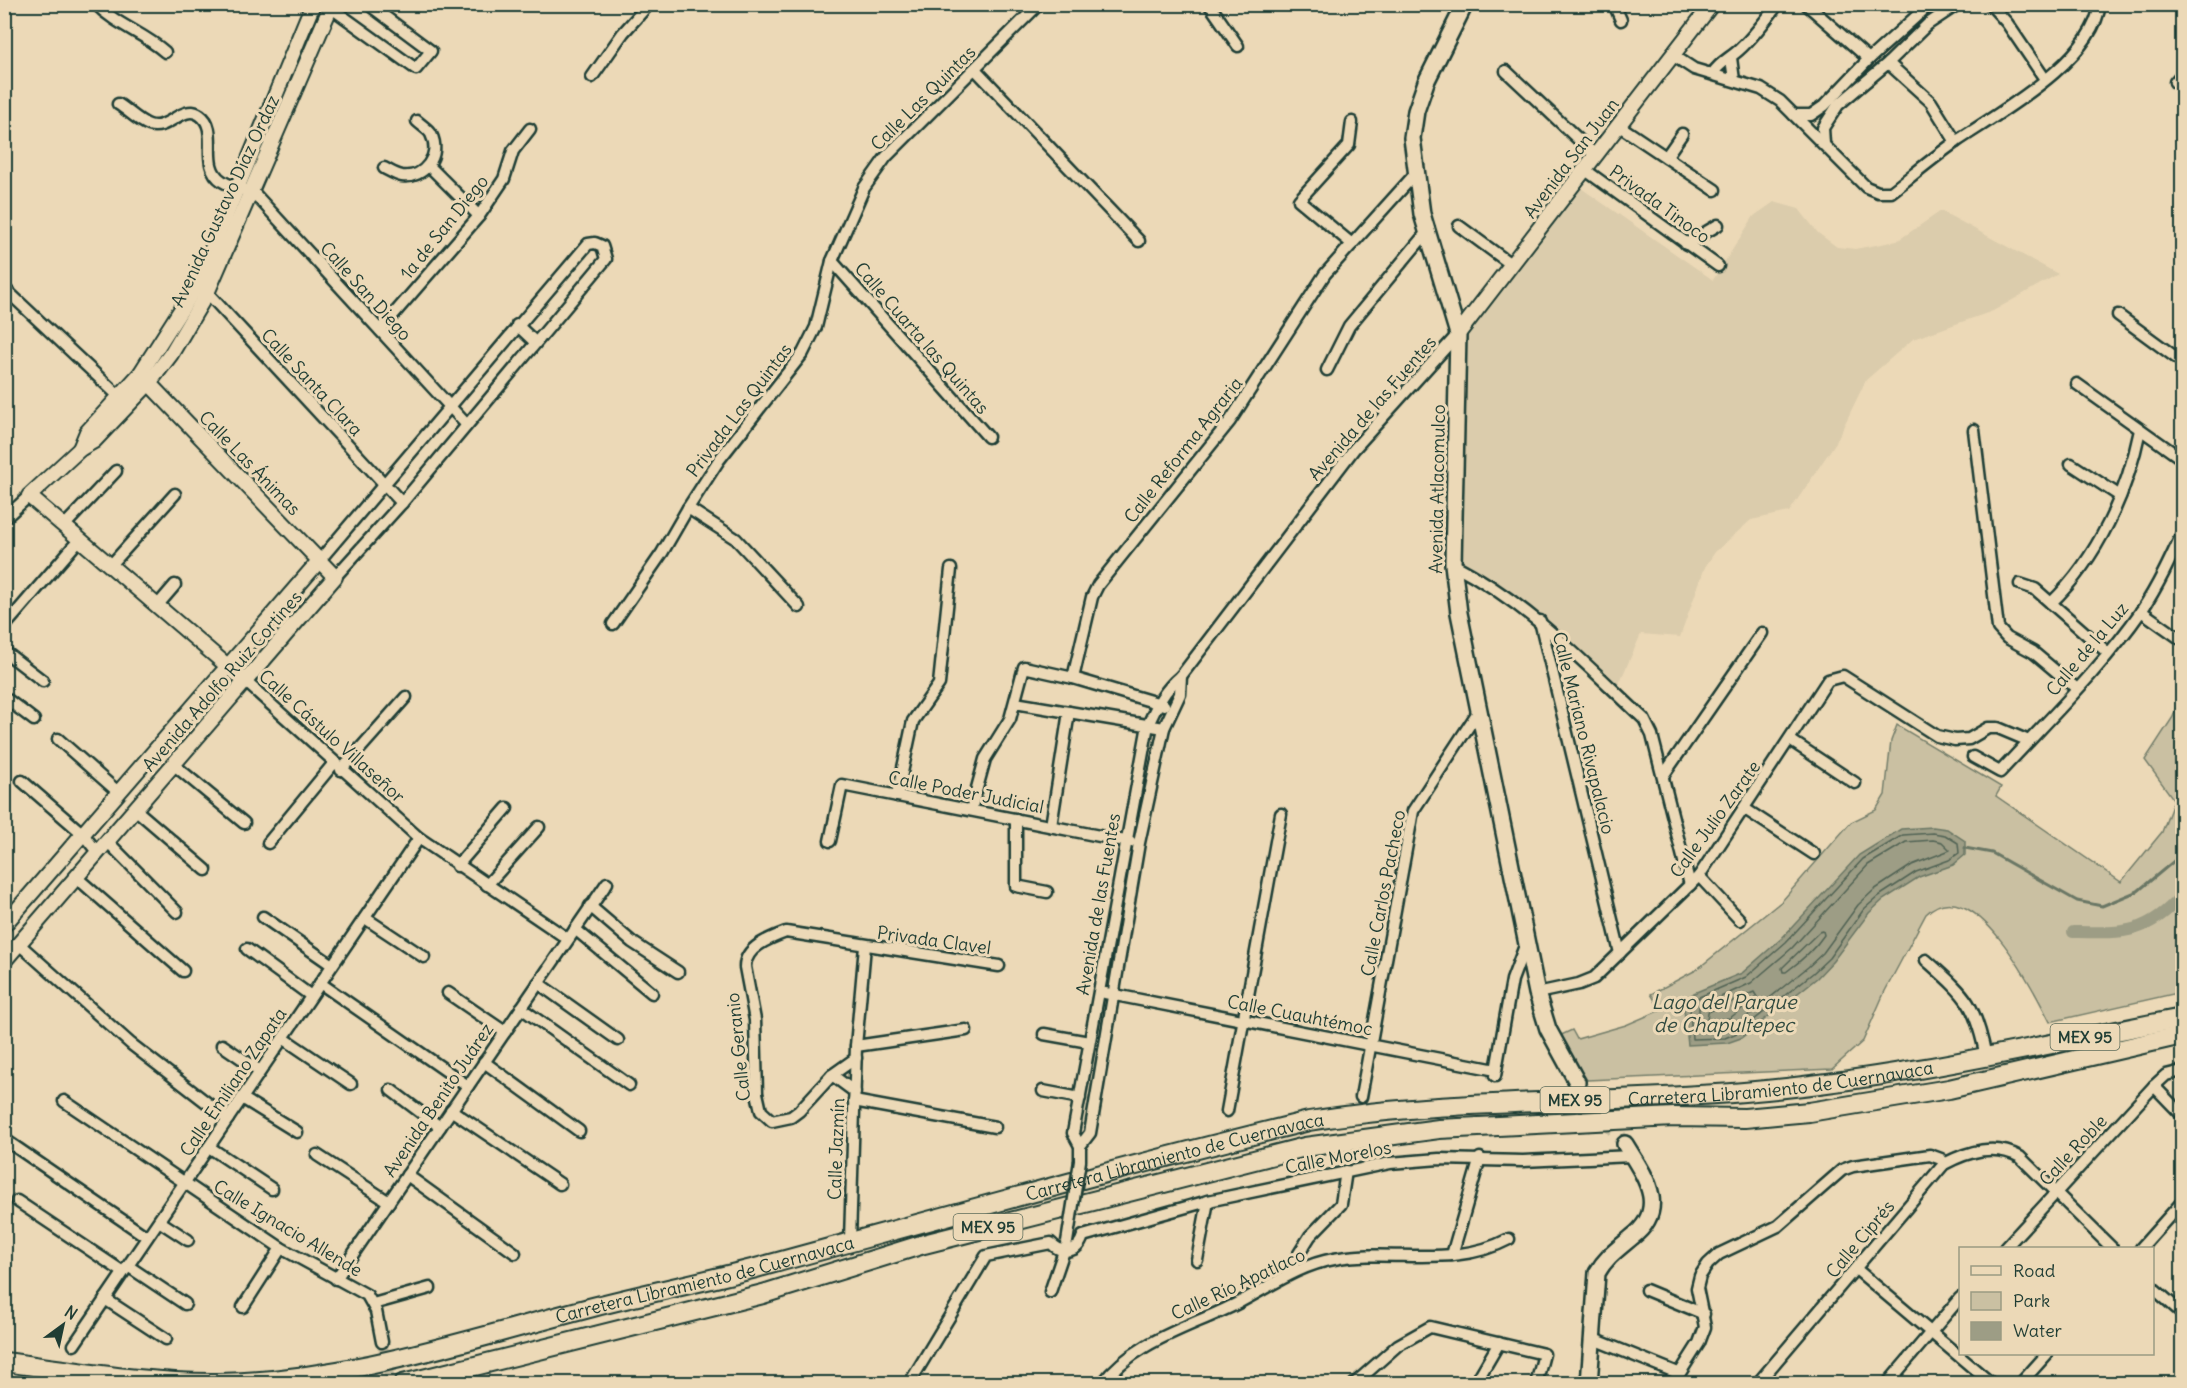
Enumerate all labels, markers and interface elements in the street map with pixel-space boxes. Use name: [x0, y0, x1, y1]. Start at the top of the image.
street label: Calle Las Quintas: [866, 41, 980, 155]
street label: Avenida Gustavo Díaz Ordaz: [166, 91, 284, 311]
street label: Avenida San Juan: [1518, 93, 1624, 223]
street label: Privada Tinoco: [1605, 160, 1715, 248]
street label: 1a de San Diego: [395, 170, 493, 284]
street label: Calle San Diego: [315, 237, 417, 345]
street label: Calle Cuarta las Quintas: [850, 257, 994, 419]
street label: Calle Santa Clara: [256, 323, 368, 441]
street label: Avenida de las Fuentes: [1303, 331, 1441, 485]
street label: Privada Las Quintas: [681, 339, 797, 481]
street label: Calle Reforma Agraria: [1119, 372, 1247, 528]
street label: Avenida Atlacomulco: [1424, 404, 1450, 574]
street label: Calle Las Ánimas: [194, 406, 306, 520]
street label: Avenida Adolfo Ruiz Cortines: [137, 586, 307, 776]
street label: Calle de la Luz: [2041, 597, 2133, 701]
street label: Calle Mariano Rivapalacio: [1548, 629, 1620, 837]
street label: Calle Cástulo Villaseñor: [254, 664, 410, 808]
street label: Calle Julio Zarate: [1665, 756, 1765, 882]
street label: Calle Poder Judicial: [886, 766, 1046, 818]
street label: Calle Carlos Pacheco: [1356, 808, 1410, 978]
street label: Avenida de las Fuentes: [1071, 811, 1125, 997]
street label: Privada Clavel: [876, 921, 992, 959]
water label: Lago del Parque de Chapultepec: [1651, 989, 1798, 1037]
street label: Calle Cuauhtémoc: [1225, 990, 1375, 1040]
street label: Calle Geranio: [721, 992, 755, 1102]
street label: Calle Emiliano Zapata: [175, 1003, 291, 1161]
street label: Avenida Benito Juárez: [378, 1018, 498, 1181]
road number: MEX 95: [2050, 1024, 2120, 1050]
street label: Carretera Libramiento de Cuernavaca: [1627, 1055, 1935, 1110]
road number: MEX 95: [1540, 1087, 1610, 1113]
street label: Calle Jazmín: [823, 1097, 849, 1201]
street label: Carretera Libramiento de Cuernavaca: [1023, 1107, 1325, 1205]
street label: Calle Roble: [2034, 1110, 2112, 1190]
street label: Calle Morelos: [1283, 1135, 1393, 1179]
street label: Calle Ignacio Allende: [209, 1174, 367, 1282]
street label: Calle Ciprés: [1821, 1195, 1899, 1283]
road number: MEX 95: [954, 1214, 1022, 1240]
street label: Carretera Libramiento de Cuernavaca: [553, 1230, 856, 1328]
street label: Calle Río Apatlaco: [1167, 1243, 1309, 1325]
legend: [1959, 1247, 2154, 1355]
text: Road: [2013, 1259, 2056, 1282]
text: Park: [2013, 1289, 2050, 1312]
north arrow: [33, 1295, 93, 1355]
text: N: [61, 1301, 81, 1324]
text: Water: [2013, 1319, 2063, 1342]

